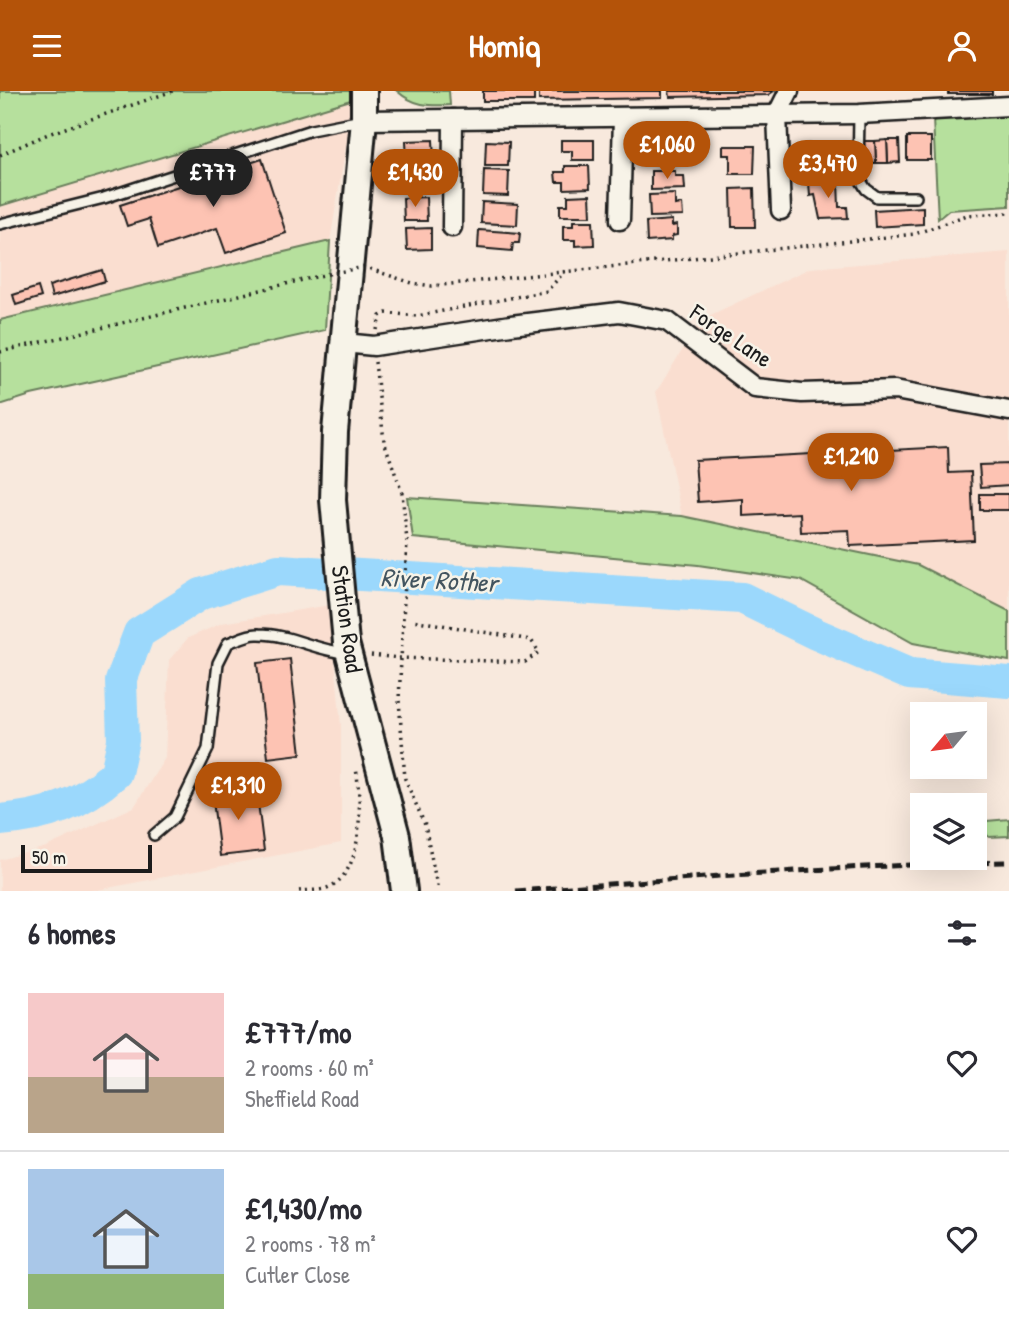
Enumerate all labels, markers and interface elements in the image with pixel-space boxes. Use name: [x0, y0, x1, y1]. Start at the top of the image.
text: Homiq: [469, 24, 540, 67]
icon: menu: [28, 27, 66, 65]
icon: person: [943, 27, 981, 65]
pin: £1,060: [610, 122, 724, 181]
text: £1,060: [639, 128, 695, 159]
pin: £3,470: [771, 141, 885, 200]
text: £3,470: [799, 147, 857, 178]
pin: £777: [172, 149, 254, 209]
pin: £1,430: [358, 149, 472, 209]
text: £777: [190, 156, 236, 187]
text: £1,430: [388, 156, 442, 187]
street label: Forge Lane: [683, 296, 779, 375]
pin: £1,210: [794, 433, 908, 493]
text: £1,210: [823, 440, 879, 471]
water label: River Rother: [380, 559, 501, 600]
street label: Station Road: [325, 563, 371, 674]
north arrow: [910, 702, 987, 779]
map controls: [910, 702, 987, 870]
pin: £1,310: [181, 763, 295, 822]
text: £1,310: [211, 769, 265, 800]
button: layers: [910, 793, 987, 870]
scale bar: [21, 842, 152, 874]
text: 50 m: [32, 844, 66, 870]
text: 6 homes: [28, 913, 115, 953]
icon: filters: [943, 914, 981, 952]
text: £777/mo: [245, 1012, 351, 1052]
icon: home: [84, 1021, 168, 1105]
icon: heart: [943, 1044, 981, 1082]
text: 2 rooms · 60 m²: [245, 1052, 374, 1083]
text: Sheffield Road: [245, 1083, 359, 1114]
text: £1,430/mo: [245, 1188, 362, 1228]
icon: home: [84, 1197, 168, 1281]
icon: heart: [943, 1220, 981, 1258]
text: 2 rooms · 78 m²: [245, 1228, 376, 1259]
text: Cutler Close: [245, 1259, 350, 1290]

